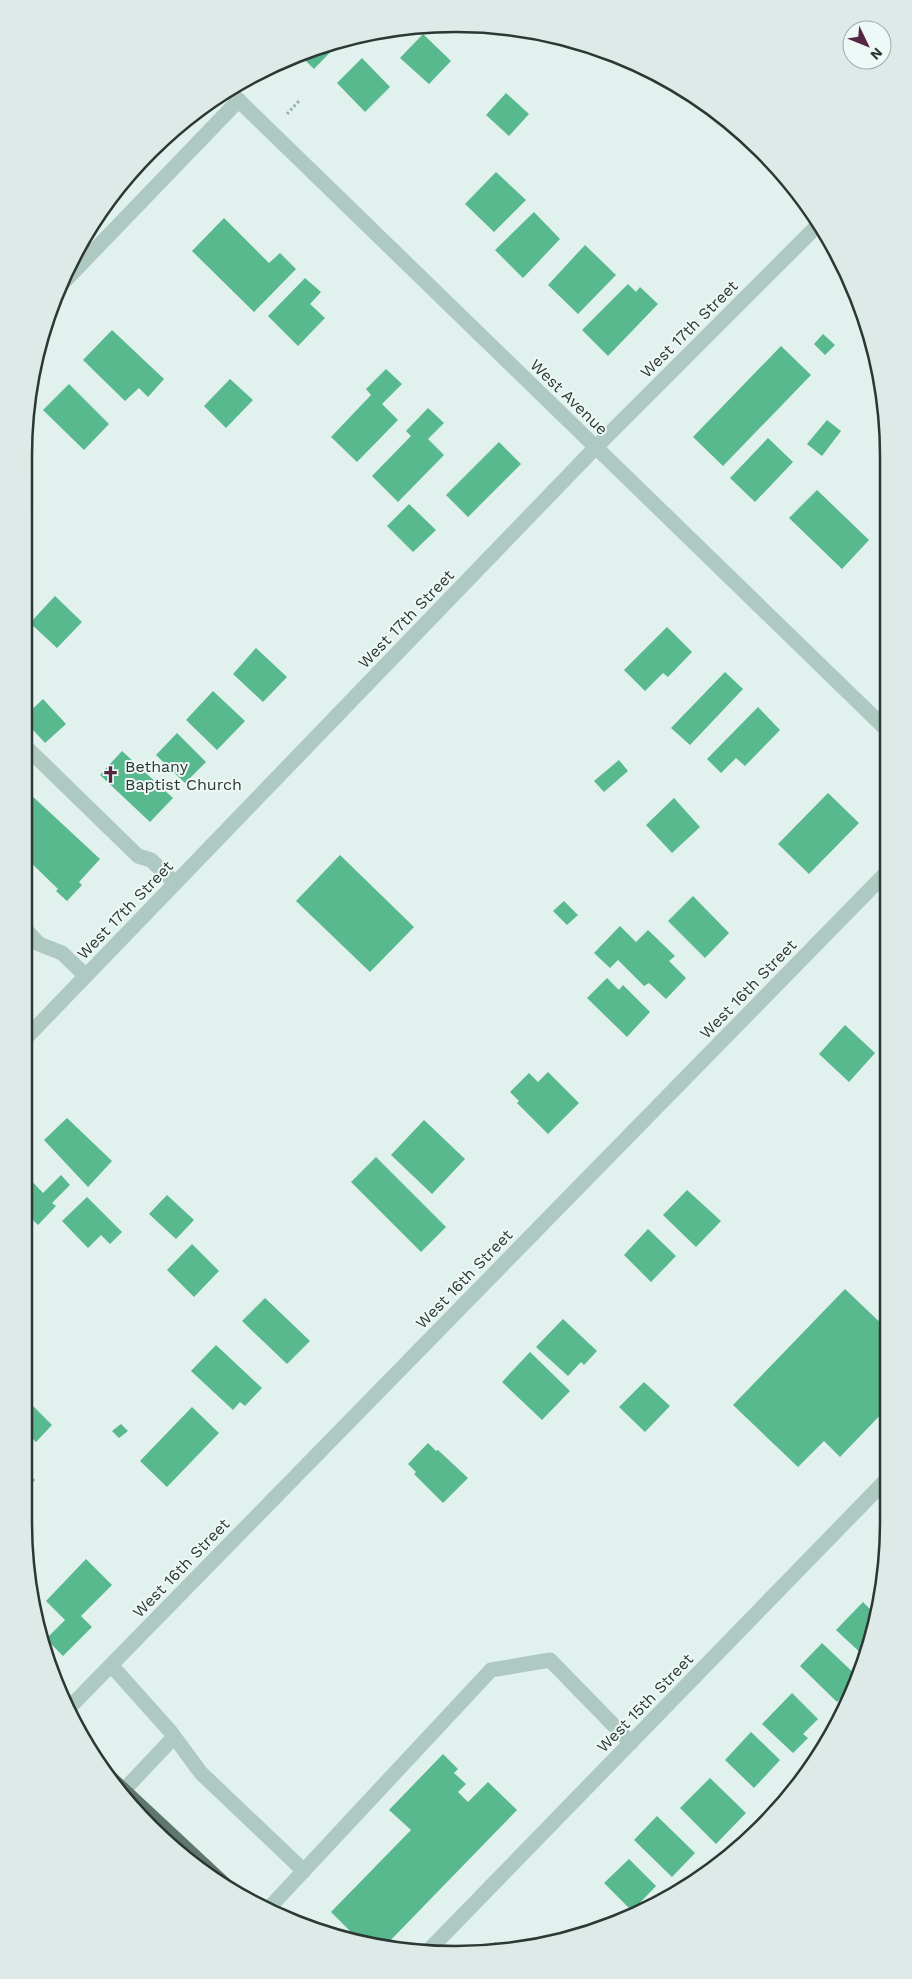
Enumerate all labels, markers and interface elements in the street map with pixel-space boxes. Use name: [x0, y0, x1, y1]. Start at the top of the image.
north arrow: [842, 20, 892, 70]
text: N: [867, 45, 886, 63]
street label: West 17th Street: [636, 276, 742, 382]
street label: West Avenue: [526, 355, 612, 439]
street label: West 17th Street: [354, 566, 458, 672]
place label: Bethany Baptist Church: [125, 757, 242, 794]
church icon: Bethany Baptist Church: [101, 765, 121, 785]
street label: West 17th Street: [73, 857, 177, 963]
street label: West 16th Street: [696, 935, 800, 1043]
street label: West 16th Street: [412, 1225, 516, 1333]
street label: West 16th Street: [129, 1514, 233, 1622]
street label: West 15th Street: [593, 1649, 697, 1756]

